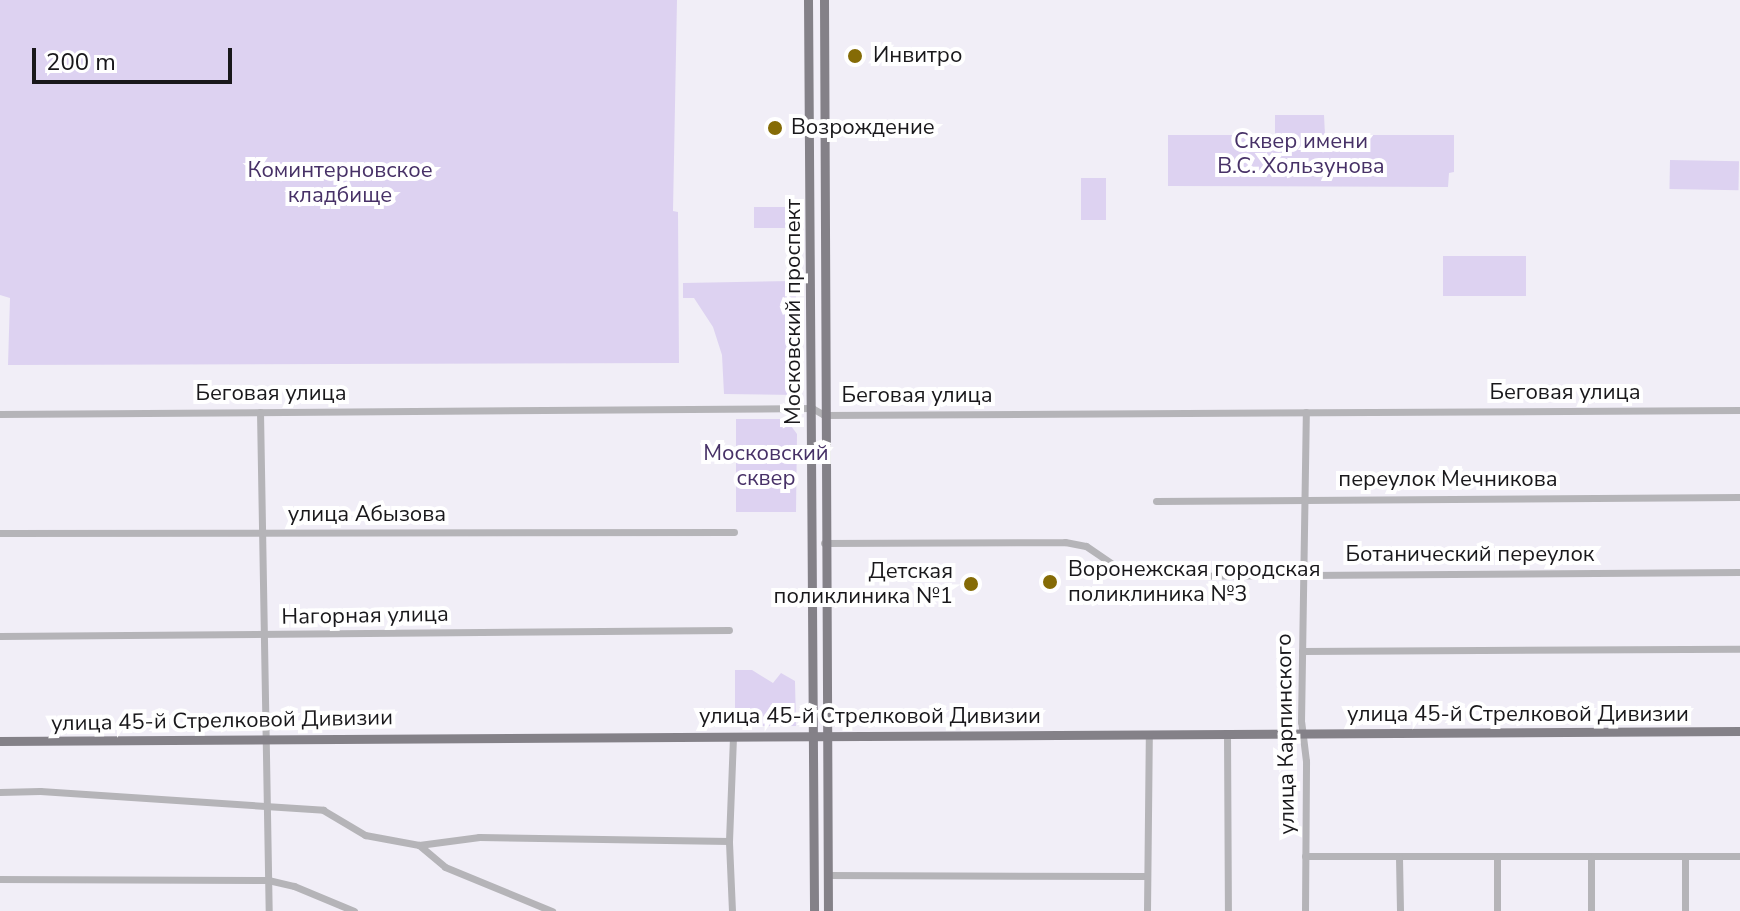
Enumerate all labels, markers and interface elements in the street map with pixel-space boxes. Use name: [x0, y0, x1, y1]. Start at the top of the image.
scale bar: [36, 32, 236, 82]
place label: Инвитро: [873, 43, 962, 69]
marker: Инвитро: [844, 45, 866, 67]
text: 200 m: [46, 46, 116, 78]
place label: Возрождение: [791, 115, 935, 141]
marker: Возрождение: [766, 119, 784, 137]
park label: Сквер имени В.С. Хользунова: [1217, 128, 1385, 180]
park label: Коминтерновское кладбище: [247, 157, 433, 208]
street label: Московский проспект: [781, 199, 807, 425]
street label: Беговая улица: [1489, 380, 1641, 406]
street label: Беговая улица: [195, 381, 347, 407]
street label: Беговая улица: [841, 383, 993, 409]
park label: Московский сквер: [703, 440, 829, 492]
street label: переулок Мечникова: [1338, 467, 1558, 493]
street label: улица Абызова: [288, 502, 446, 528]
street label: Ботанический переулок: [1346, 542, 1594, 568]
place label: Воронежская городская поликлиника №3: [1068, 556, 1321, 608]
place label: Детская поликлиника №1: [774, 558, 953, 610]
marker: Воронежская городская поликлиника №3: [1039, 571, 1061, 593]
marker: Детская поликлиника №1: [960, 573, 982, 595]
street label: Нагорная улица: [281, 601, 449, 631]
street label: улица Карпинского: [1271, 633, 1301, 835]
street label: улица 45-й Стрелковой Дивизии: [1347, 702, 1689, 728]
street label: улица 45-й Стрелковой Дивизии: [699, 704, 1041, 730]
street label: улица 45-й Стрелковой Дивизии: [51, 705, 393, 737]

